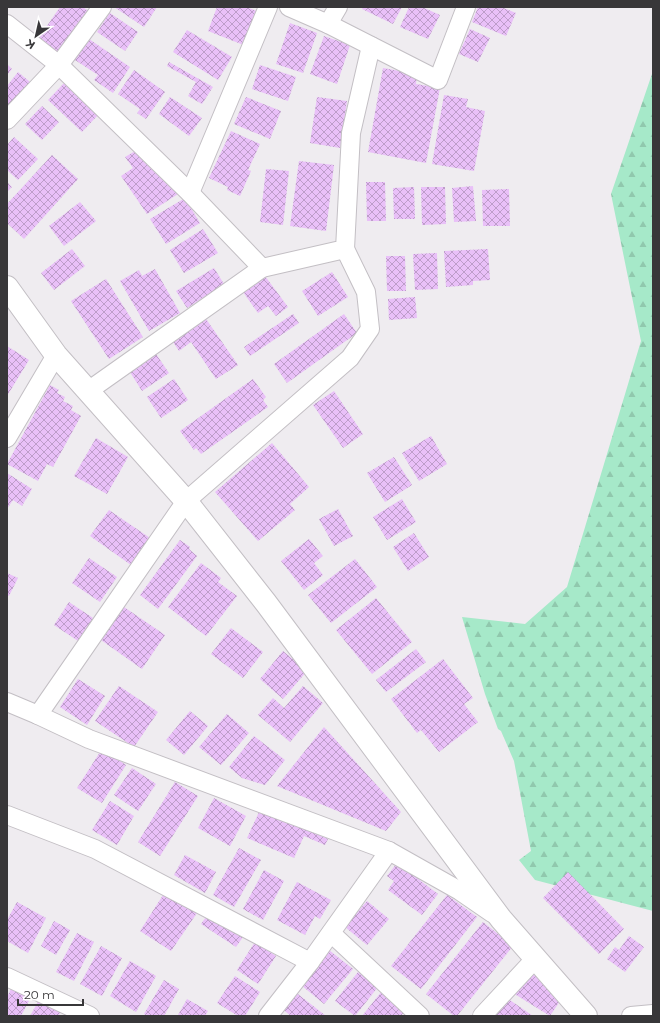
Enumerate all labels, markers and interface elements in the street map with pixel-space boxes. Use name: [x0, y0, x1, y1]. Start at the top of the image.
north arrow: [16, 16, 56, 56]
text: K: [22, 36, 38, 52]
scale bar: [18, 981, 83, 1007]
text: 20 m: [24, 987, 55, 1002]

